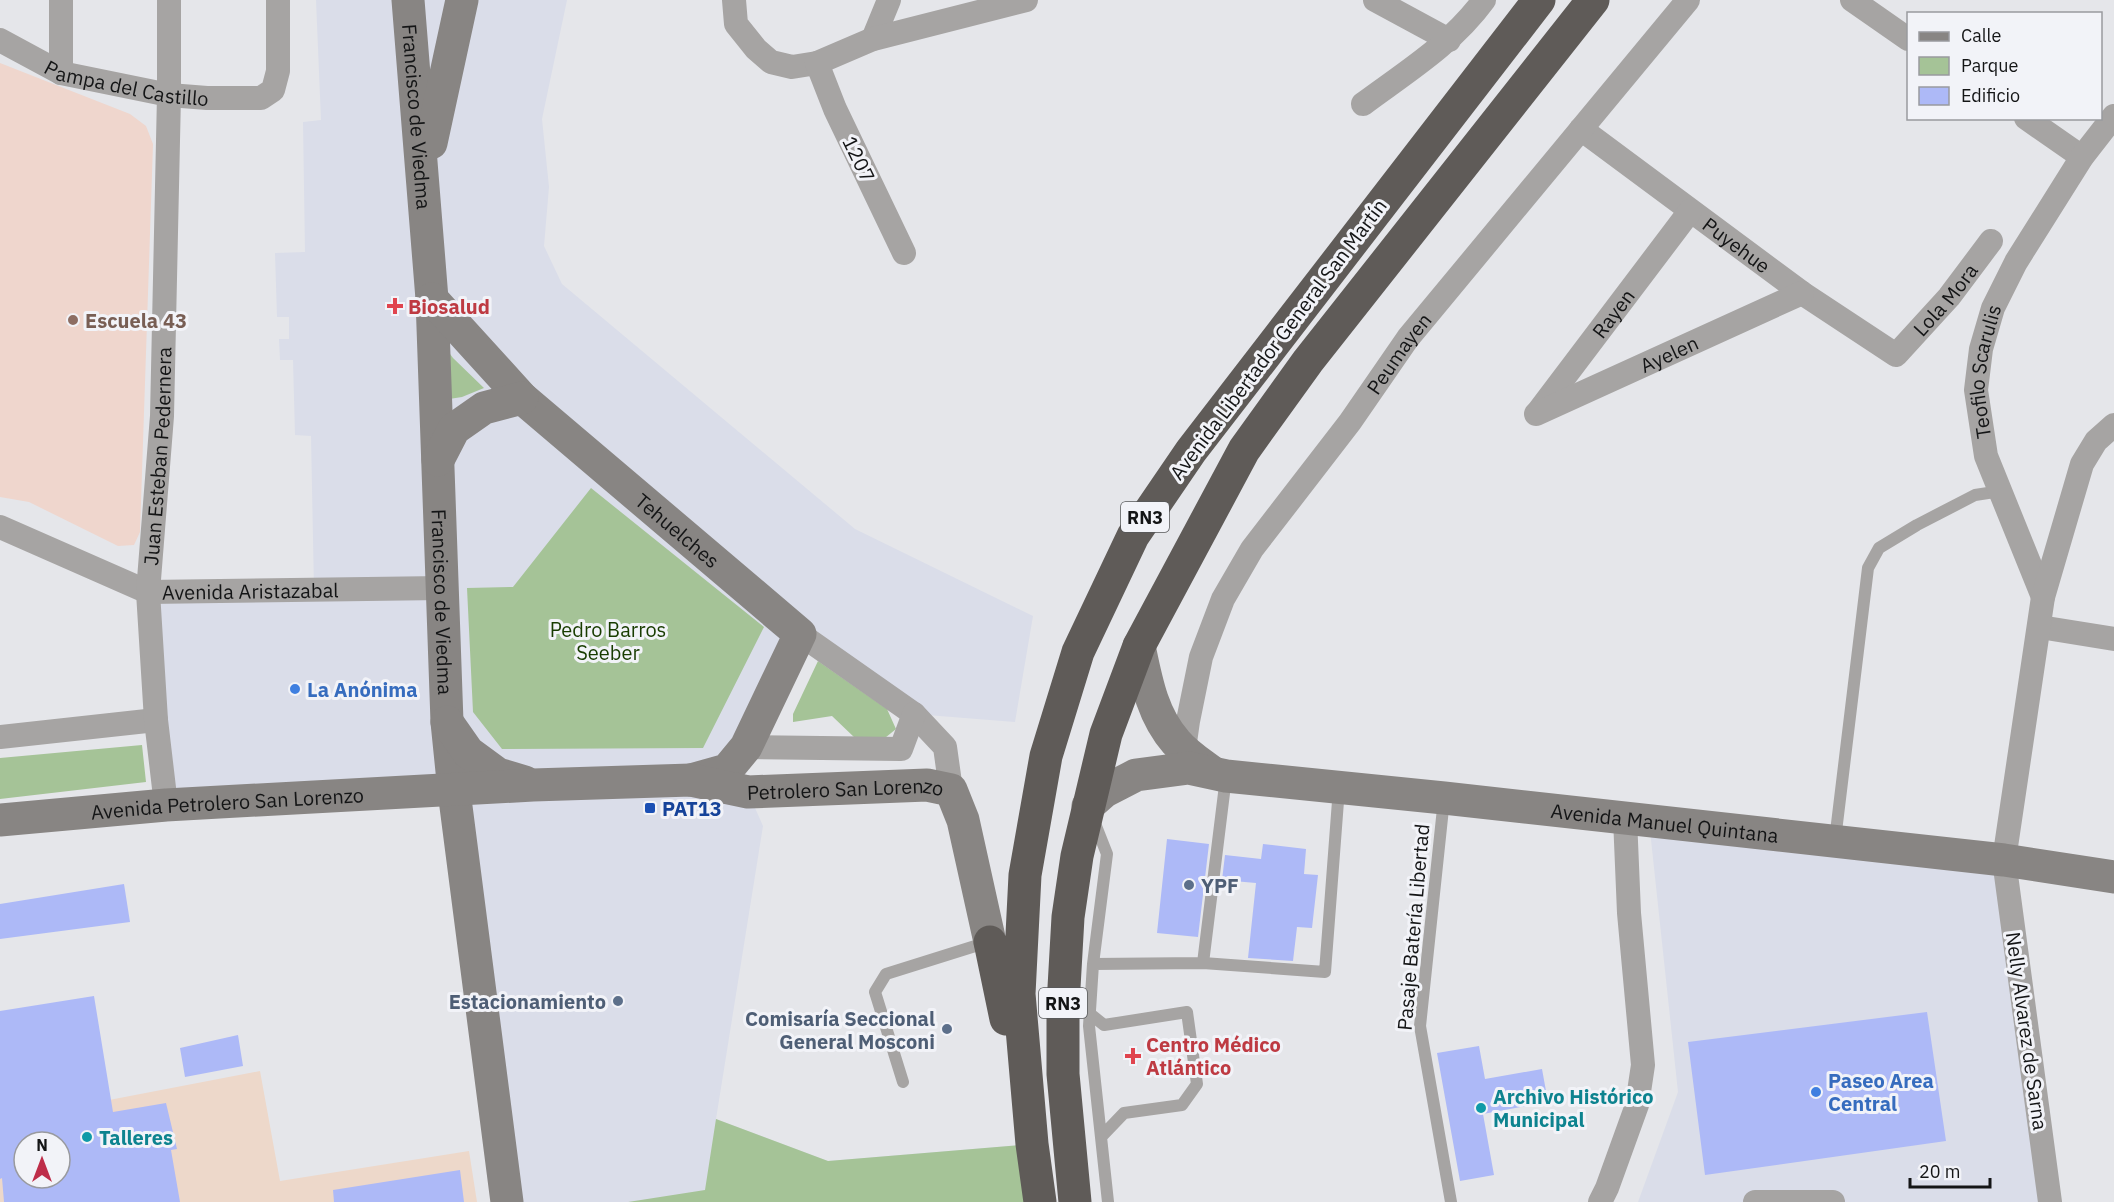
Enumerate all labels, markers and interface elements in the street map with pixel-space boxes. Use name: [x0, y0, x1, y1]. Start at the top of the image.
legend: [1907, 12, 2102, 120]
street label: Francisco de Viedma: [396, 23, 438, 211]
text: Calle: [1961, 24, 2001, 47]
street label: Pampa del Castillo: [40, 53, 210, 112]
text: Parque: [1961, 54, 2019, 77]
text: Edificio: [1961, 84, 2020, 107]
street label: 1207: [836, 132, 882, 186]
street label: Avenida Libertador General San Martín: [1163, 193, 1393, 485]
street label: Puyehue: [1697, 210, 1776, 279]
street label: Lola Mora: [1907, 257, 1984, 342]
street label: Rayen: [1585, 283, 1640, 343]
place label: Biosalud: [408, 293, 490, 320]
marker: Biosalud: [386, 297, 404, 315]
street label: Teofilo Scarulis: [1963, 301, 2007, 440]
place label: Escuela 43: [85, 307, 187, 334]
street label: Peumayen: [1360, 307, 1437, 399]
marker: Escuela 43: [66, 313, 80, 327]
street label: Ayelen: [1635, 329, 1702, 379]
street label: Juan Esteban Pedernera: [137, 346, 177, 566]
street label: Tehuelches: [630, 487, 725, 574]
road number: RN3: [1121, 502, 1169, 532]
street label: Francisco de Viedma: [426, 508, 460, 696]
street label: Avenida Aristazabal: [162, 576, 339, 605]
park label: Pedro Barros Seeber: [550, 616, 666, 666]
place label: La Anónima: [307, 676, 418, 703]
marker: La Anónima: [288, 682, 302, 696]
street label: Petrolero San Lorenzo: [746, 771, 946, 806]
street label: Avenida Petrolero San Lorenzo: [90, 781, 365, 825]
place label: PAT13: [662, 795, 722, 822]
street label: Avenida Manuel Quintana: [1549, 796, 1780, 848]
marker: PAT13: [643, 801, 657, 815]
street label: Pasaje Batería Libertad: [1391, 822, 1435, 1032]
place label: YPF: [1201, 872, 1239, 899]
marker: YPF: [1182, 878, 1196, 892]
street label: Nelly Alvarez de Sarna: [2000, 930, 2054, 1132]
place label: Estacionamiento: [449, 988, 606, 1015]
road number: RN3: [1039, 988, 1087, 1018]
marker: Estacionamiento: [611, 994, 625, 1008]
place label: Comisaría Seccional General Mosconi: [745, 1005, 935, 1055]
marker: Comisaría Seccional General Mosconi: [940, 1022, 954, 1036]
place label: Centro Médico Atlántico: [1146, 1031, 1281, 1081]
marker: Centro Médico Atlántico: [1124, 1047, 1142, 1065]
place label: Paseo Area Central: [1828, 1067, 1934, 1117]
place label: Archivo Histórico Municipal: [1493, 1083, 1654, 1133]
marker: Paseo Area Central: [1809, 1085, 1823, 1099]
marker: Archivo Histórico Municipal: [1474, 1101, 1488, 1115]
place label: Talleres: [99, 1124, 173, 1151]
north arrow: [12, 1130, 72, 1190]
marker: Talleres: [80, 1130, 94, 1144]
text: N: [36, 1135, 48, 1155]
scale bar: [1910, 1151, 1990, 1189]
text: 20 m: [1919, 1160, 1961, 1183]

